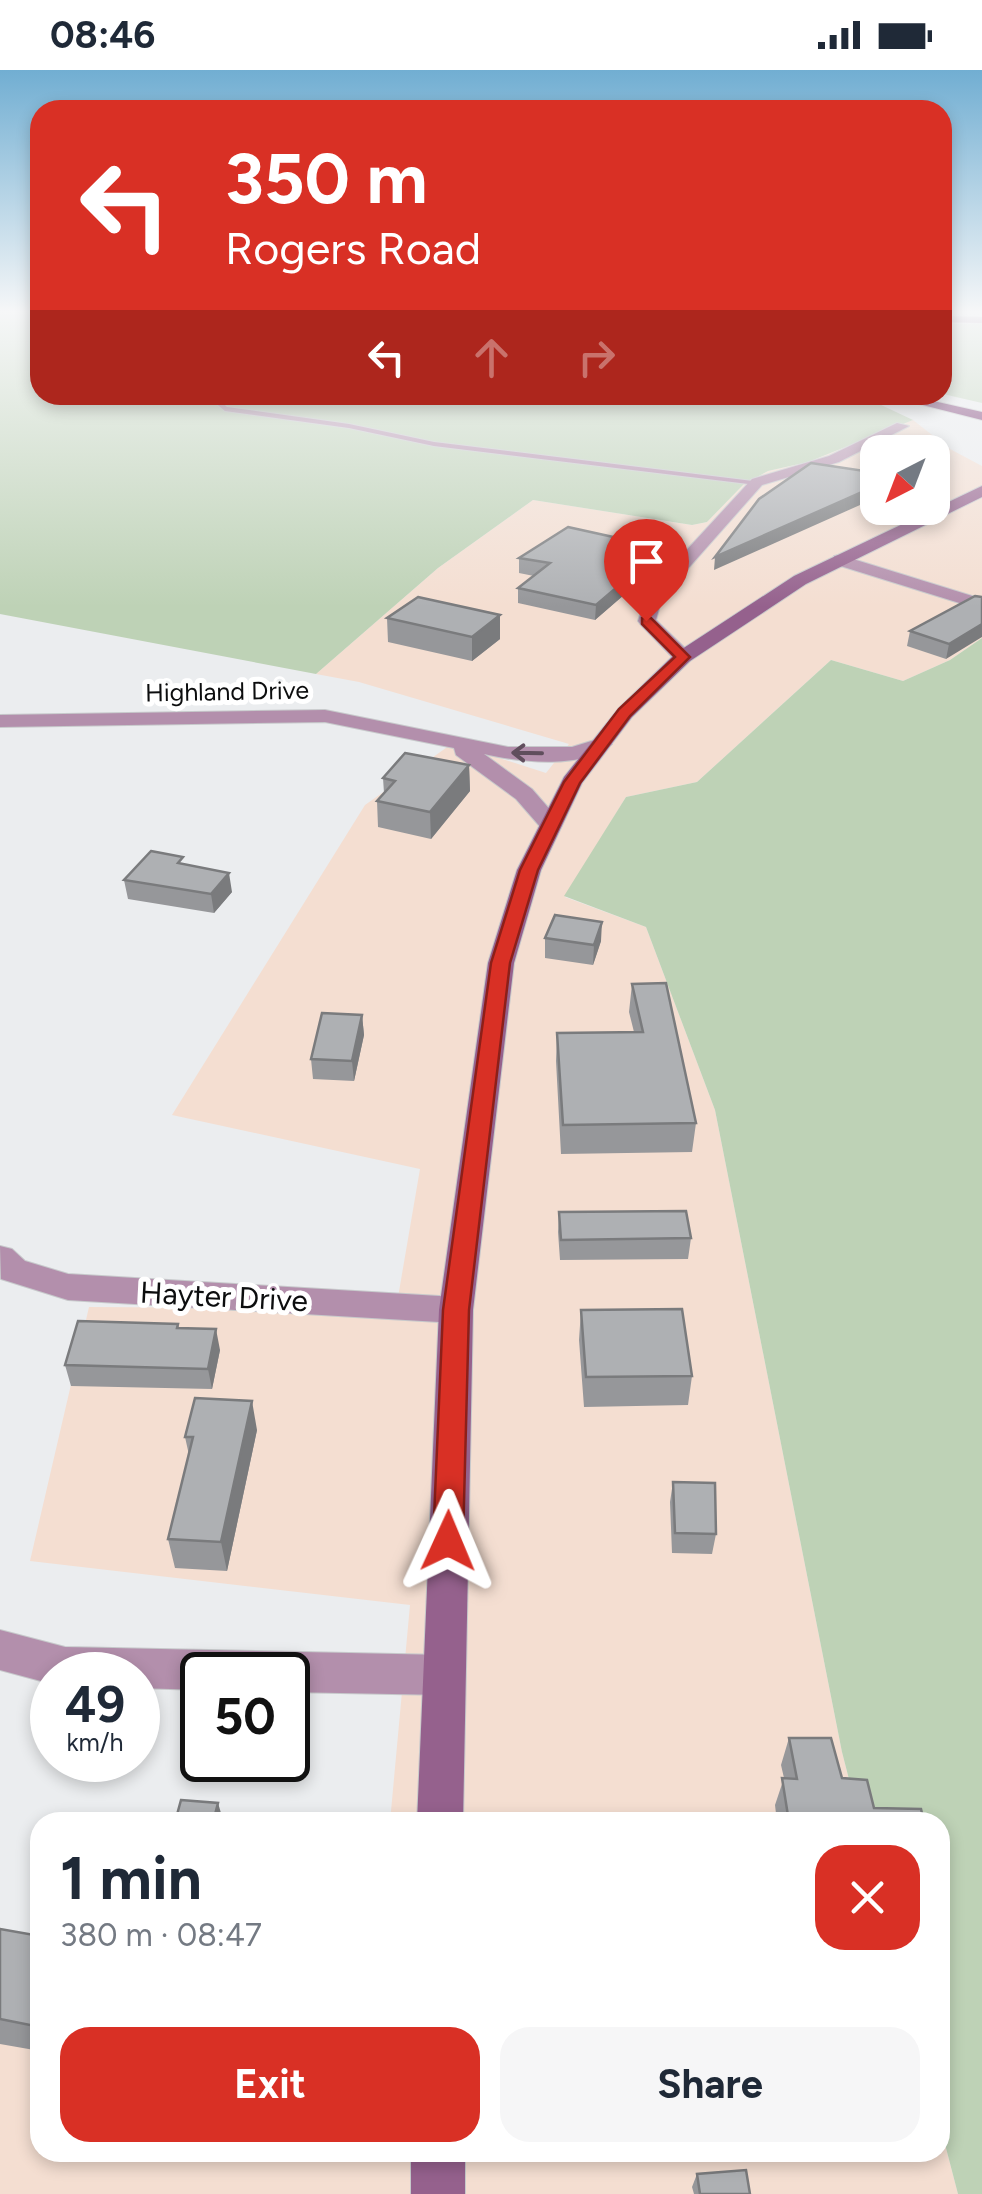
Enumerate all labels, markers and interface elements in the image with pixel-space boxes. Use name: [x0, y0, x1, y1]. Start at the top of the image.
text: 08:46: [50, 12, 155, 58]
text: 350 m: [225, 136, 428, 221]
icon: left: [60, 140, 190, 270]
text: Rogers Road: [225, 221, 481, 275]
icon: left: [359, 330, 414, 385]
icon: ahead: [464, 330, 519, 385]
icon: right: [569, 330, 624, 385]
north arrow: [860, 435, 950, 525]
map controls: [860, 435, 950, 525]
pin: [604, 519, 689, 622]
icon: arrive: [619, 534, 674, 589]
street label: Highland Drive: [145, 675, 309, 707]
one-way arrow: [512, 744, 544, 762]
street label: Hayter Drive: [139, 1274, 309, 1319]
position arrow: [396, 1489, 500, 1593]
speed limit sign: 50: [180, 1652, 310, 1782]
text: 49: [65, 1674, 125, 1735]
text: km/h: [66, 1727, 124, 1757]
text: 1 min: [60, 1842, 202, 1914]
button: close: [815, 1845, 920, 1950]
text: 380 m · 08:47: [60, 1916, 262, 1954]
button: Exit: [60, 2027, 480, 2142]
button: Share: [500, 2027, 920, 2142]

